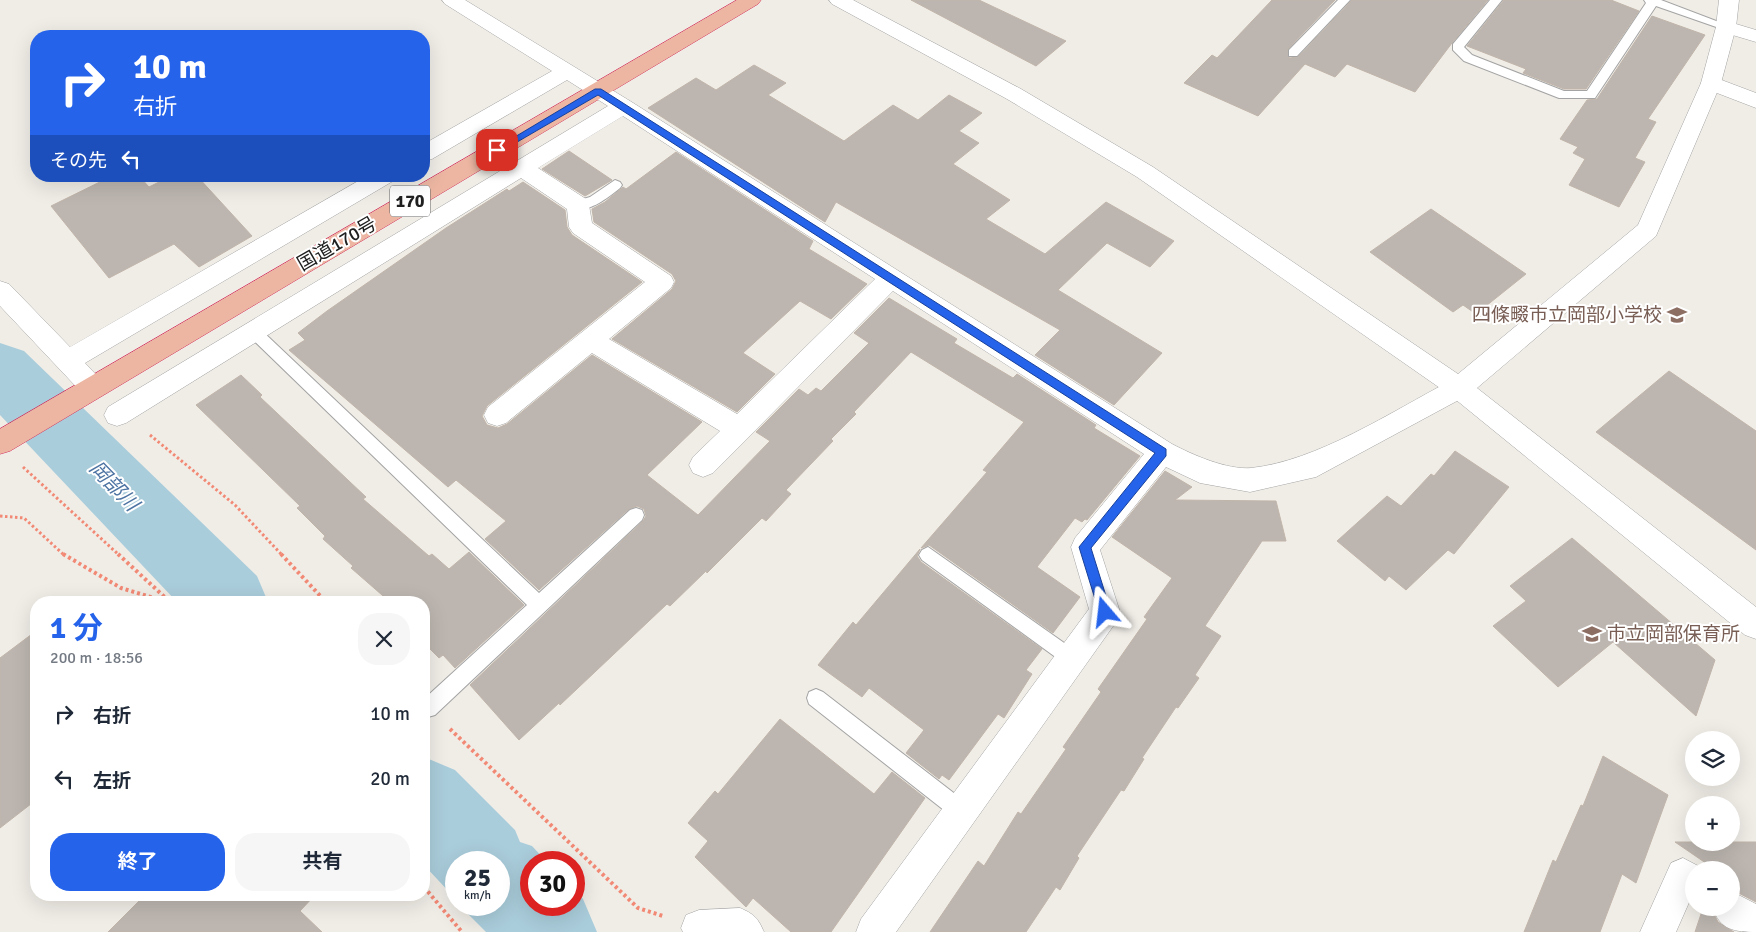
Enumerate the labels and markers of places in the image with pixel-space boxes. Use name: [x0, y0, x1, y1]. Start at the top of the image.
pin: [476, 129, 518, 171]
place label: 四條畷市立岡部小学校: [1472, 303, 1662, 327]
school or university icon: 四條畷市立岡部小学校: [1666, 304, 1688, 326]
place label: 市立岡部保育所: [1607, 622, 1740, 646]
school or university icon: 市立岡部保育所: [1581, 623, 1603, 645]

